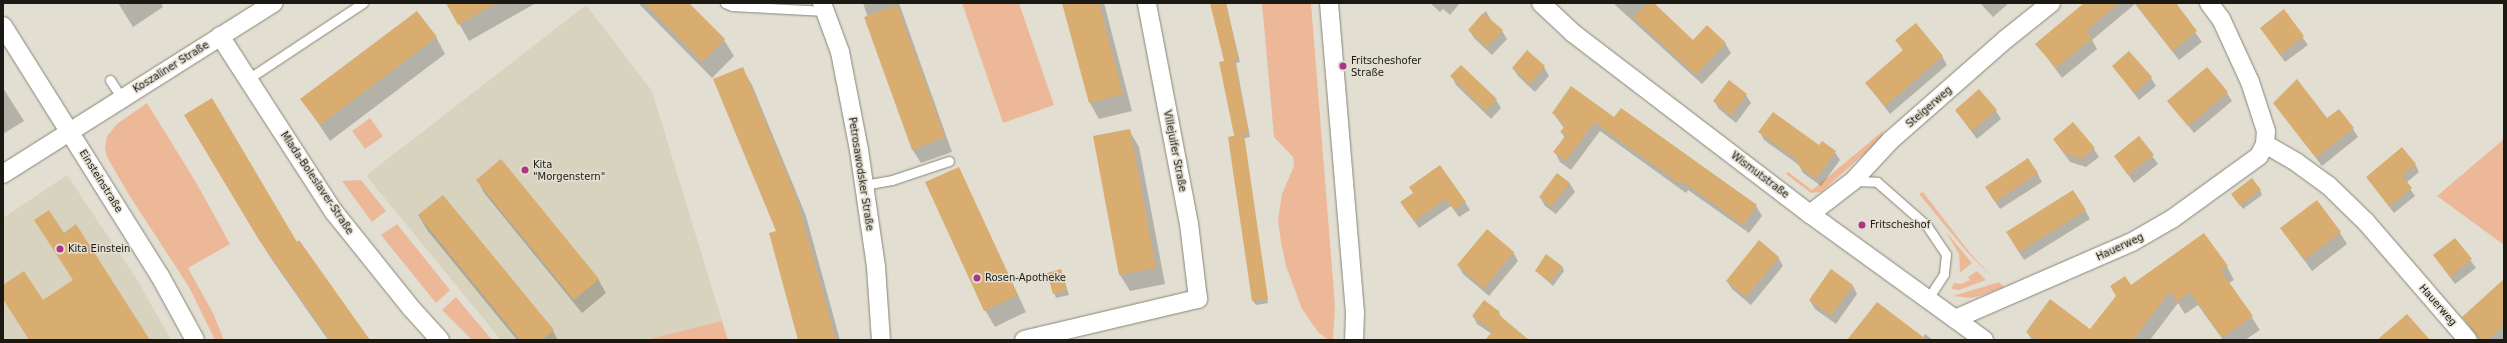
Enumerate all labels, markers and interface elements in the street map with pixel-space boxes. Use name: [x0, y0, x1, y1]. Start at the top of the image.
street label: Koszaliner Straße: [131, 39, 211, 95]
place label: Fritscheshofer Straße: [1351, 54, 1421, 78]
marker: Fritscheshofer Straße: [1338, 61, 1348, 71]
street label: Steigerweg: [1904, 84, 1954, 130]
street label: Villejuifer Straße: [1161, 109, 1189, 193]
street label: Petrosawodsker Straße: [846, 116, 876, 232]
street label: Mlada-Boleslaver-Straße: [278, 129, 356, 237]
street label: Einsteinstraße: [77, 147, 125, 215]
street label: Wismutstraße: [1729, 149, 1791, 201]
place label: Kita "Morgenstern": [533, 158, 605, 182]
marker: Kita "Morgenstern": [520, 165, 530, 175]
place label: Fritscheshof: [1870, 219, 1930, 231]
marker: Fritscheshof: [1857, 220, 1867, 230]
street label: Hauerweg: [2094, 231, 2146, 263]
place label: Kita Einstein: [68, 243, 130, 255]
marker: Kita Einstein: [55, 244, 65, 254]
place label: Rosen-Apotheke: [985, 272, 1066, 284]
marker: Rosen-Apotheke: [972, 273, 982, 283]
street label: Hauerweg: [2417, 282, 2459, 328]

